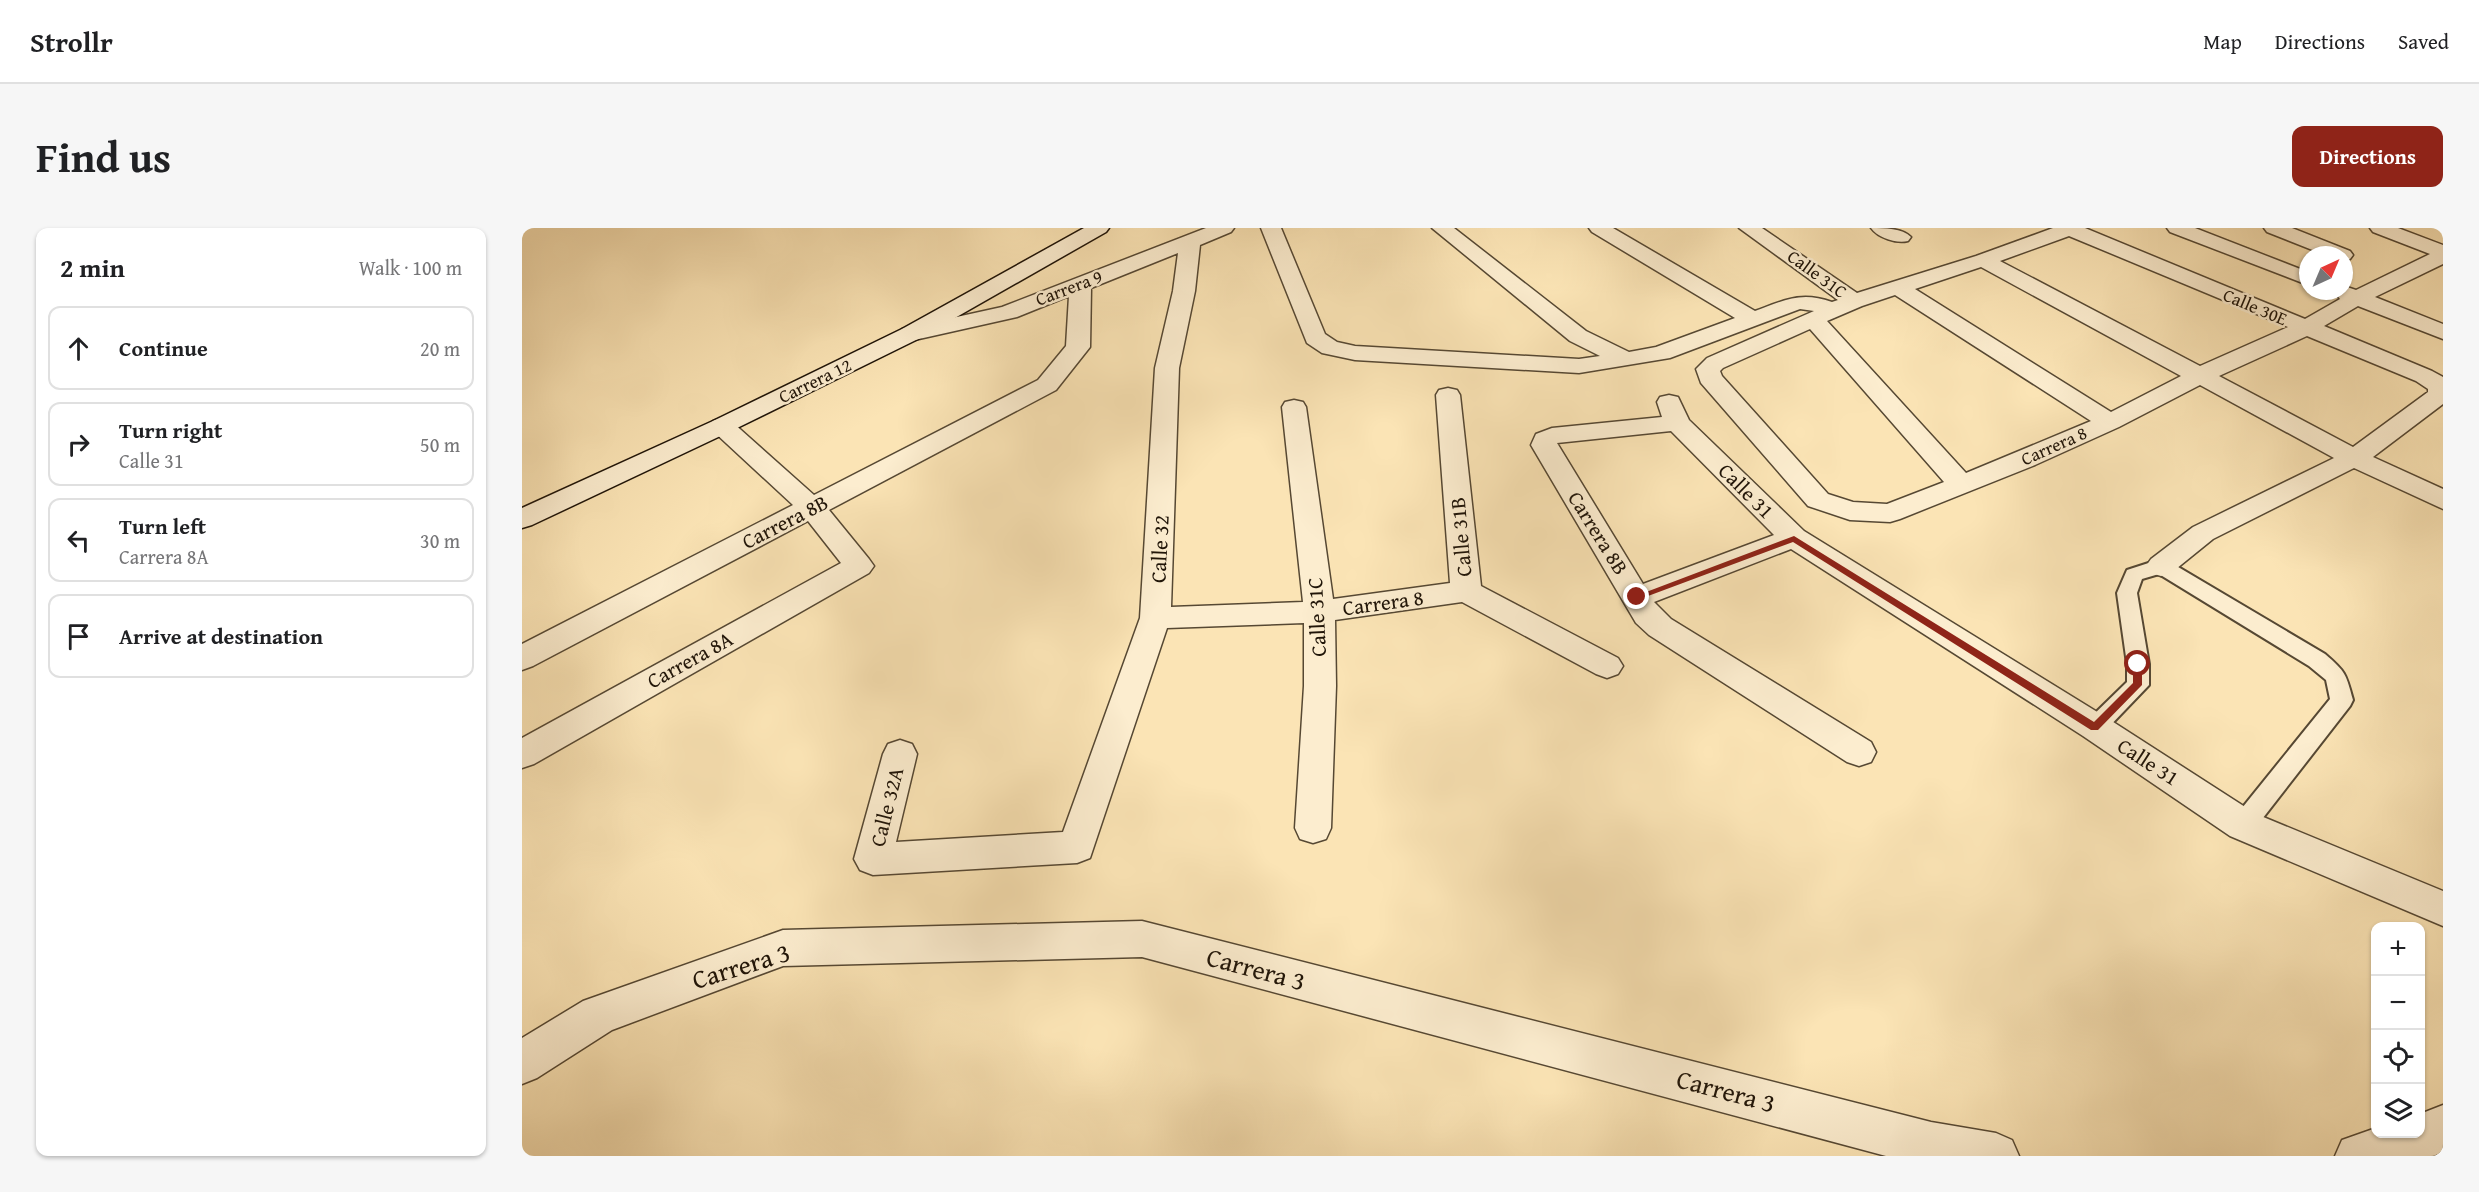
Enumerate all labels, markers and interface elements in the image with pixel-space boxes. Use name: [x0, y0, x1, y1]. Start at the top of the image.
text: Strollr: [30, 21, 113, 62]
text: Map: [2203, 26, 2242, 57]
text: Directions: [2275, 26, 2365, 57]
text: Saved: [2398, 26, 2449, 57]
text: Find us: [36, 126, 171, 187]
button: Directions: [2292, 126, 2443, 187]
street label: Calle 31C: [1782, 243, 1853, 305]
north arrow: [2299, 246, 2353, 300]
text: 2 min: [60, 248, 125, 287]
text: Walk · 100 m: [359, 253, 462, 282]
street label: Carrera 9: [1031, 262, 1106, 313]
street label: Calle 30E: [2219, 281, 2291, 332]
icon: ahead: [62, 332, 95, 365]
text: Continue: [119, 332, 208, 364]
text: 20 m: [420, 334, 460, 363]
street label: Carrera 12: [774, 351, 856, 410]
text: Turn right: [119, 414, 222, 446]
street label: Carrera 8: [2016, 419, 2091, 472]
icon: right: [62, 428, 95, 461]
text: 50 m: [420, 430, 460, 459]
text: Calle 31: [119, 446, 184, 475]
street label: Calle 31: [1711, 456, 1781, 526]
street label: Carrera 8B: [1561, 485, 1636, 580]
street label: Carrera 8B: [736, 487, 833, 557]
street label: Calle 31B: [1442, 496, 1479, 578]
text: Turn left: [119, 510, 206, 542]
street label: Calle 32: [1142, 514, 1177, 584]
icon: left: [62, 524, 95, 557]
text: 30 m: [420, 526, 460, 555]
text: Carrera 8A: [119, 542, 209, 571]
street label: Calle 31C: [1299, 577, 1334, 657]
street label: Carrera 8: [1341, 581, 1425, 624]
route end: [1623, 583, 1649, 609]
icon: arrive: [62, 620, 95, 653]
text: Arrive at destination: [119, 620, 323, 652]
street label: Carrera 8A: [641, 623, 739, 696]
route start: [2124, 650, 2150, 676]
street label: Calle 31: [2111, 730, 2185, 793]
street label: Calle 32A: [862, 764, 911, 850]
map controls: [2371, 922, 2425, 1138]
button: +: [2371, 922, 2425, 976]
street label: Carrera 3: [687, 932, 795, 999]
street label: Carrera 3: [1202, 937, 1310, 1000]
button: −: [2371, 976, 2425, 1030]
button: locate: [2371, 1030, 2425, 1084]
street label: Carrera 3: [1672, 1059, 1780, 1122]
button: layers: [2371, 1084, 2425, 1138]

